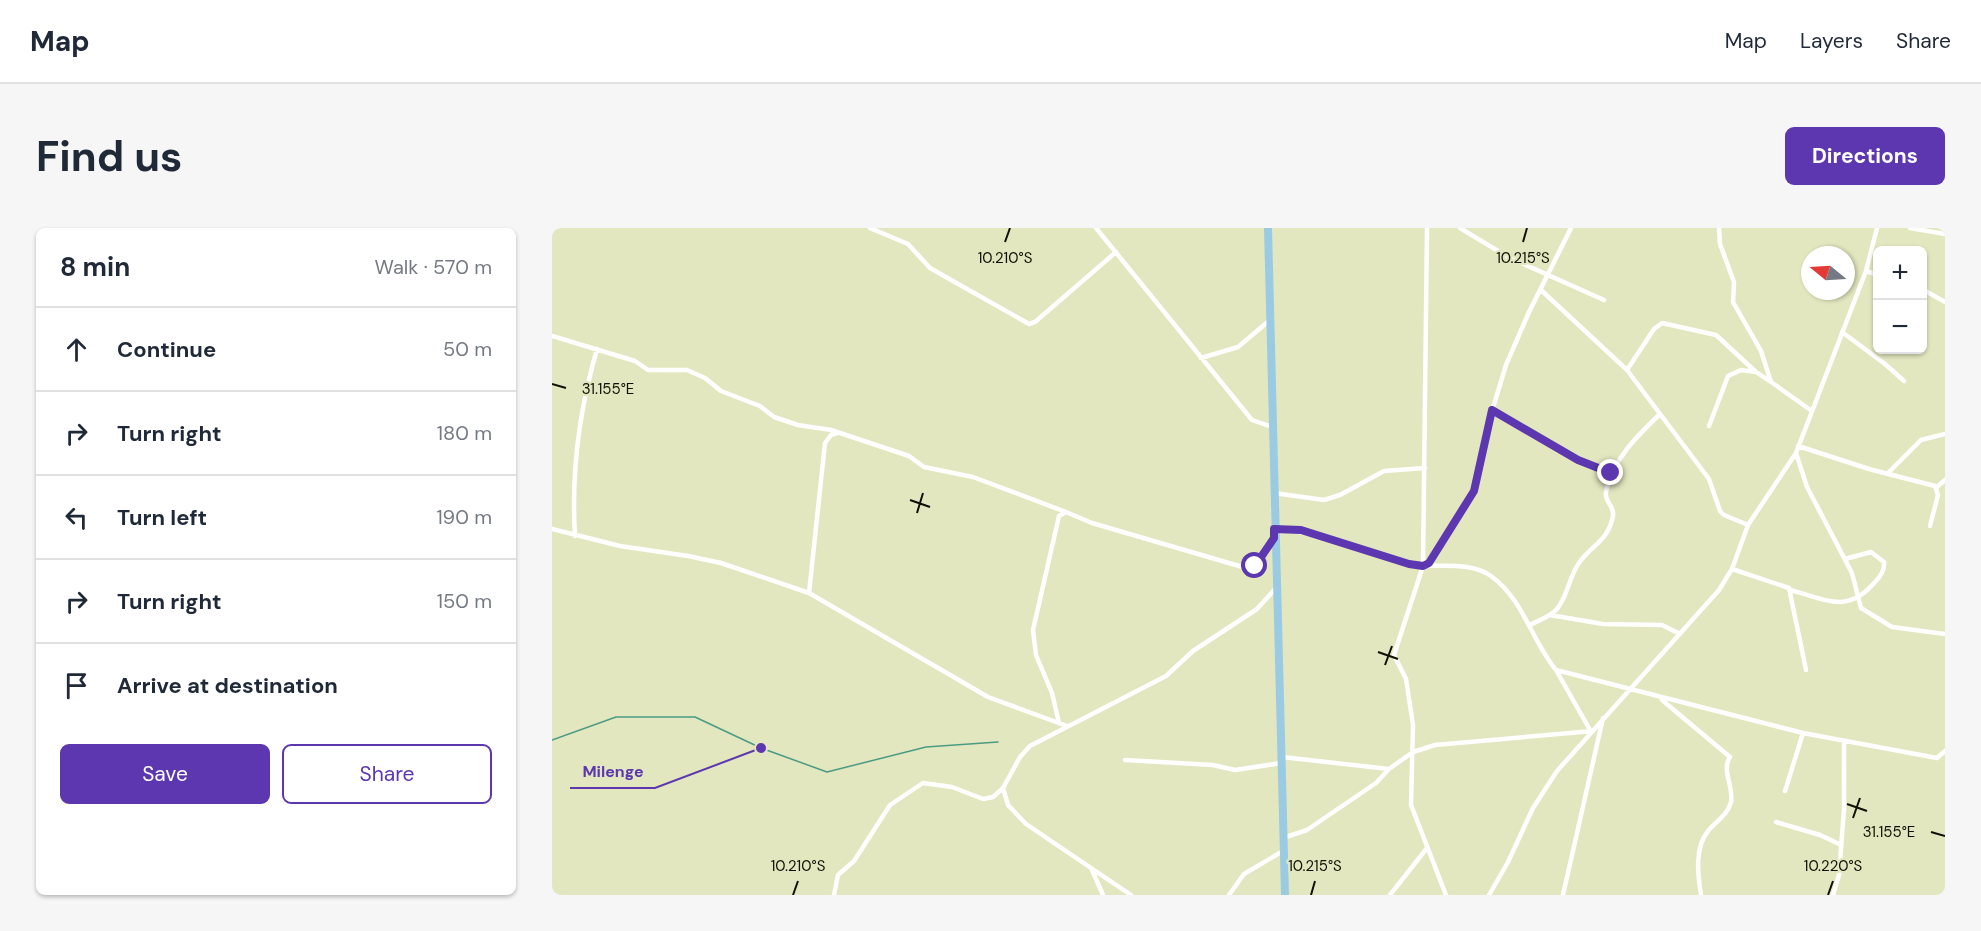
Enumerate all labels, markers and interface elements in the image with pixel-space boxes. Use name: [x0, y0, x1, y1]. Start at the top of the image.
text: Map: [30, 23, 90, 60]
text: Map: [1725, 27, 1767, 55]
text: Layers: [1800, 27, 1863, 55]
text: Share: [1896, 27, 1951, 55]
button: Directions: [1785, 127, 1945, 185]
text: Find us: [36, 129, 182, 184]
north arrow: [1801, 246, 1855, 300]
map controls: [1873, 246, 1927, 354]
button: +: [1873, 246, 1927, 300]
text: 10.210°S: [978, 248, 1033, 268]
text: 10.215°S: [1496, 248, 1550, 268]
text: 8 min: [60, 250, 130, 284]
text: Walk · 570 m: [375, 254, 492, 280]
button: −: [1873, 300, 1927, 354]
icon: ahead: [60, 333, 93, 366]
text: Continue: [117, 335, 216, 364]
text: 50 m: [443, 336, 492, 362]
text: 31.155°E: [582, 379, 634, 399]
icon: right: [60, 417, 93, 450]
text: Turn right: [117, 419, 222, 448]
text: 180 m: [437, 420, 492, 446]
route end: [1597, 459, 1623, 485]
icon: left: [60, 501, 93, 534]
text: Turn left: [117, 503, 207, 532]
text: 190 m: [436, 504, 492, 530]
route start: [1241, 552, 1267, 578]
icon: right: [60, 585, 93, 618]
text: Turn right: [117, 587, 222, 616]
text: 150 m: [437, 588, 492, 614]
icon: arrive: [60, 669, 93, 702]
text: Arrive at destination: [117, 671, 338, 700]
button: Save: [60, 744, 270, 804]
button: Share: [282, 744, 492, 804]
callout: Milenge: [570, 754, 655, 788]
text: Milenge: [582, 761, 644, 782]
text: 31.155°E: [1863, 822, 1915, 842]
text: 10.210°S: [771, 856, 826, 876]
text: 10.215°S: [1288, 856, 1342, 876]
text: 10.220°S: [1804, 856, 1863, 876]

